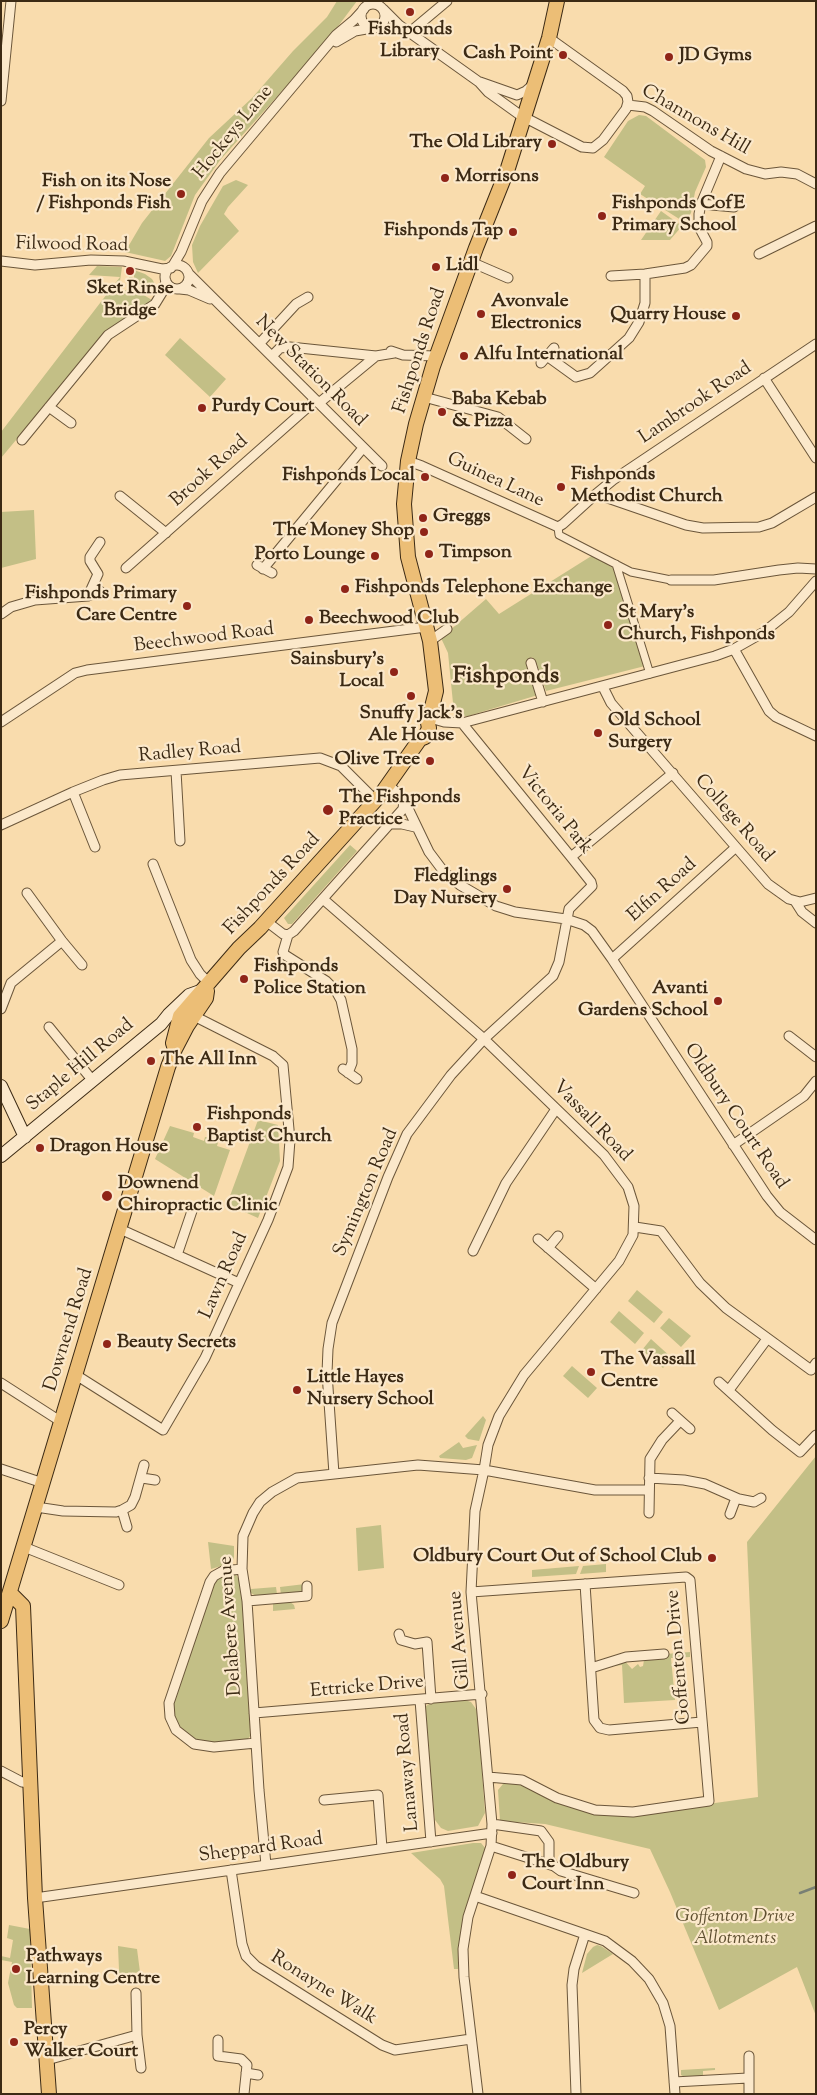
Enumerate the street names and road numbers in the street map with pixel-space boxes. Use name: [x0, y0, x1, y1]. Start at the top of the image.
street label: Channons Hill: [637, 81, 753, 161]
street label: Hockeys Lane: [189, 82, 279, 184]
street label: Filwood Road: [15, 234, 129, 258]
street label: Fishponds Road: [390, 285, 452, 417]
street label: New Station Road: [250, 312, 370, 432]
street label: Lambrook Road: [635, 358, 757, 450]
street label: Brook Road: [166, 431, 254, 513]
street label: Guinea Lane: [443, 449, 547, 513]
street label: Beechwood Road: [133, 619, 275, 659]
street label: Radley Road: [138, 737, 242, 769]
street label: Victoria Park: [512, 762, 596, 860]
street label: College Road: [689, 770, 777, 868]
street label: Fishponds Road: [220, 829, 326, 941]
street label: Elfin Road: [624, 854, 702, 928]
street label: Staple Hill Road: [23, 1015, 139, 1117]
street label: Oldbury Court Road: [678, 1040, 792, 1194]
street label: Vassall Road: [547, 1077, 635, 1167]
street label: Symington Road: [330, 1125, 404, 1261]
street label: Lawn Road: [196, 1229, 254, 1323]
street label: Downend Road: [40, 1266, 100, 1394]
street label: Delabere Avenue: [216, 1555, 248, 1697]
street label: Goffenton Drive: [663, 1589, 697, 1725]
street label: Gill Avenue: [445, 1590, 477, 1690]
street label: Ettricke Drive: [309, 1672, 425, 1704]
street label: Lanaway Road: [392, 1712, 426, 1832]
street label: Sheppard Road: [198, 1829, 324, 1869]
street label: Ronayne Walk: [266, 1947, 380, 2031]

